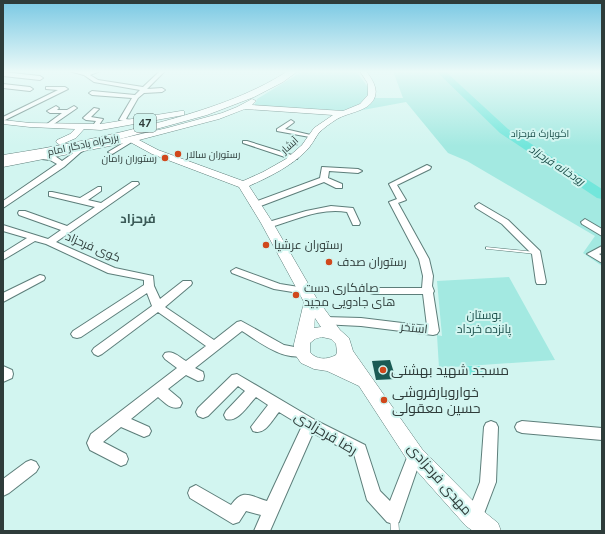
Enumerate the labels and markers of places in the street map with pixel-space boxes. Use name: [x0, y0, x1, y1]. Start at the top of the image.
place label: رستوران سالار: [185, 148, 240, 162]
marker: رستوران سالار: [173, 149, 183, 159]
place label: رستوران رامان: [101, 152, 157, 166]
marker: رستوران رامان: [160, 153, 170, 163]
place label: رستوران عرشیا: [274, 237, 343, 253]
marker: رستوران عرشیا: [261, 240, 271, 250]
place label: رستوران صدف: [337, 254, 407, 270]
marker: رستوران صدف: [324, 257, 334, 267]
place label: صافکاری دست های جادویی مجید: [304, 280, 395, 310]
marker: صافکاری دست های جادویی مجید: [291, 290, 301, 300]
place label: مسجد شهید بهشتی: [391, 361, 509, 380]
marker: مسجد شهید بهشتی: [378, 365, 388, 375]
place label: خواروبارفروشی حسین معقولی: [392, 383, 480, 418]
marker: خواروبارفروشی حسین معقولی: [379, 395, 389, 405]

